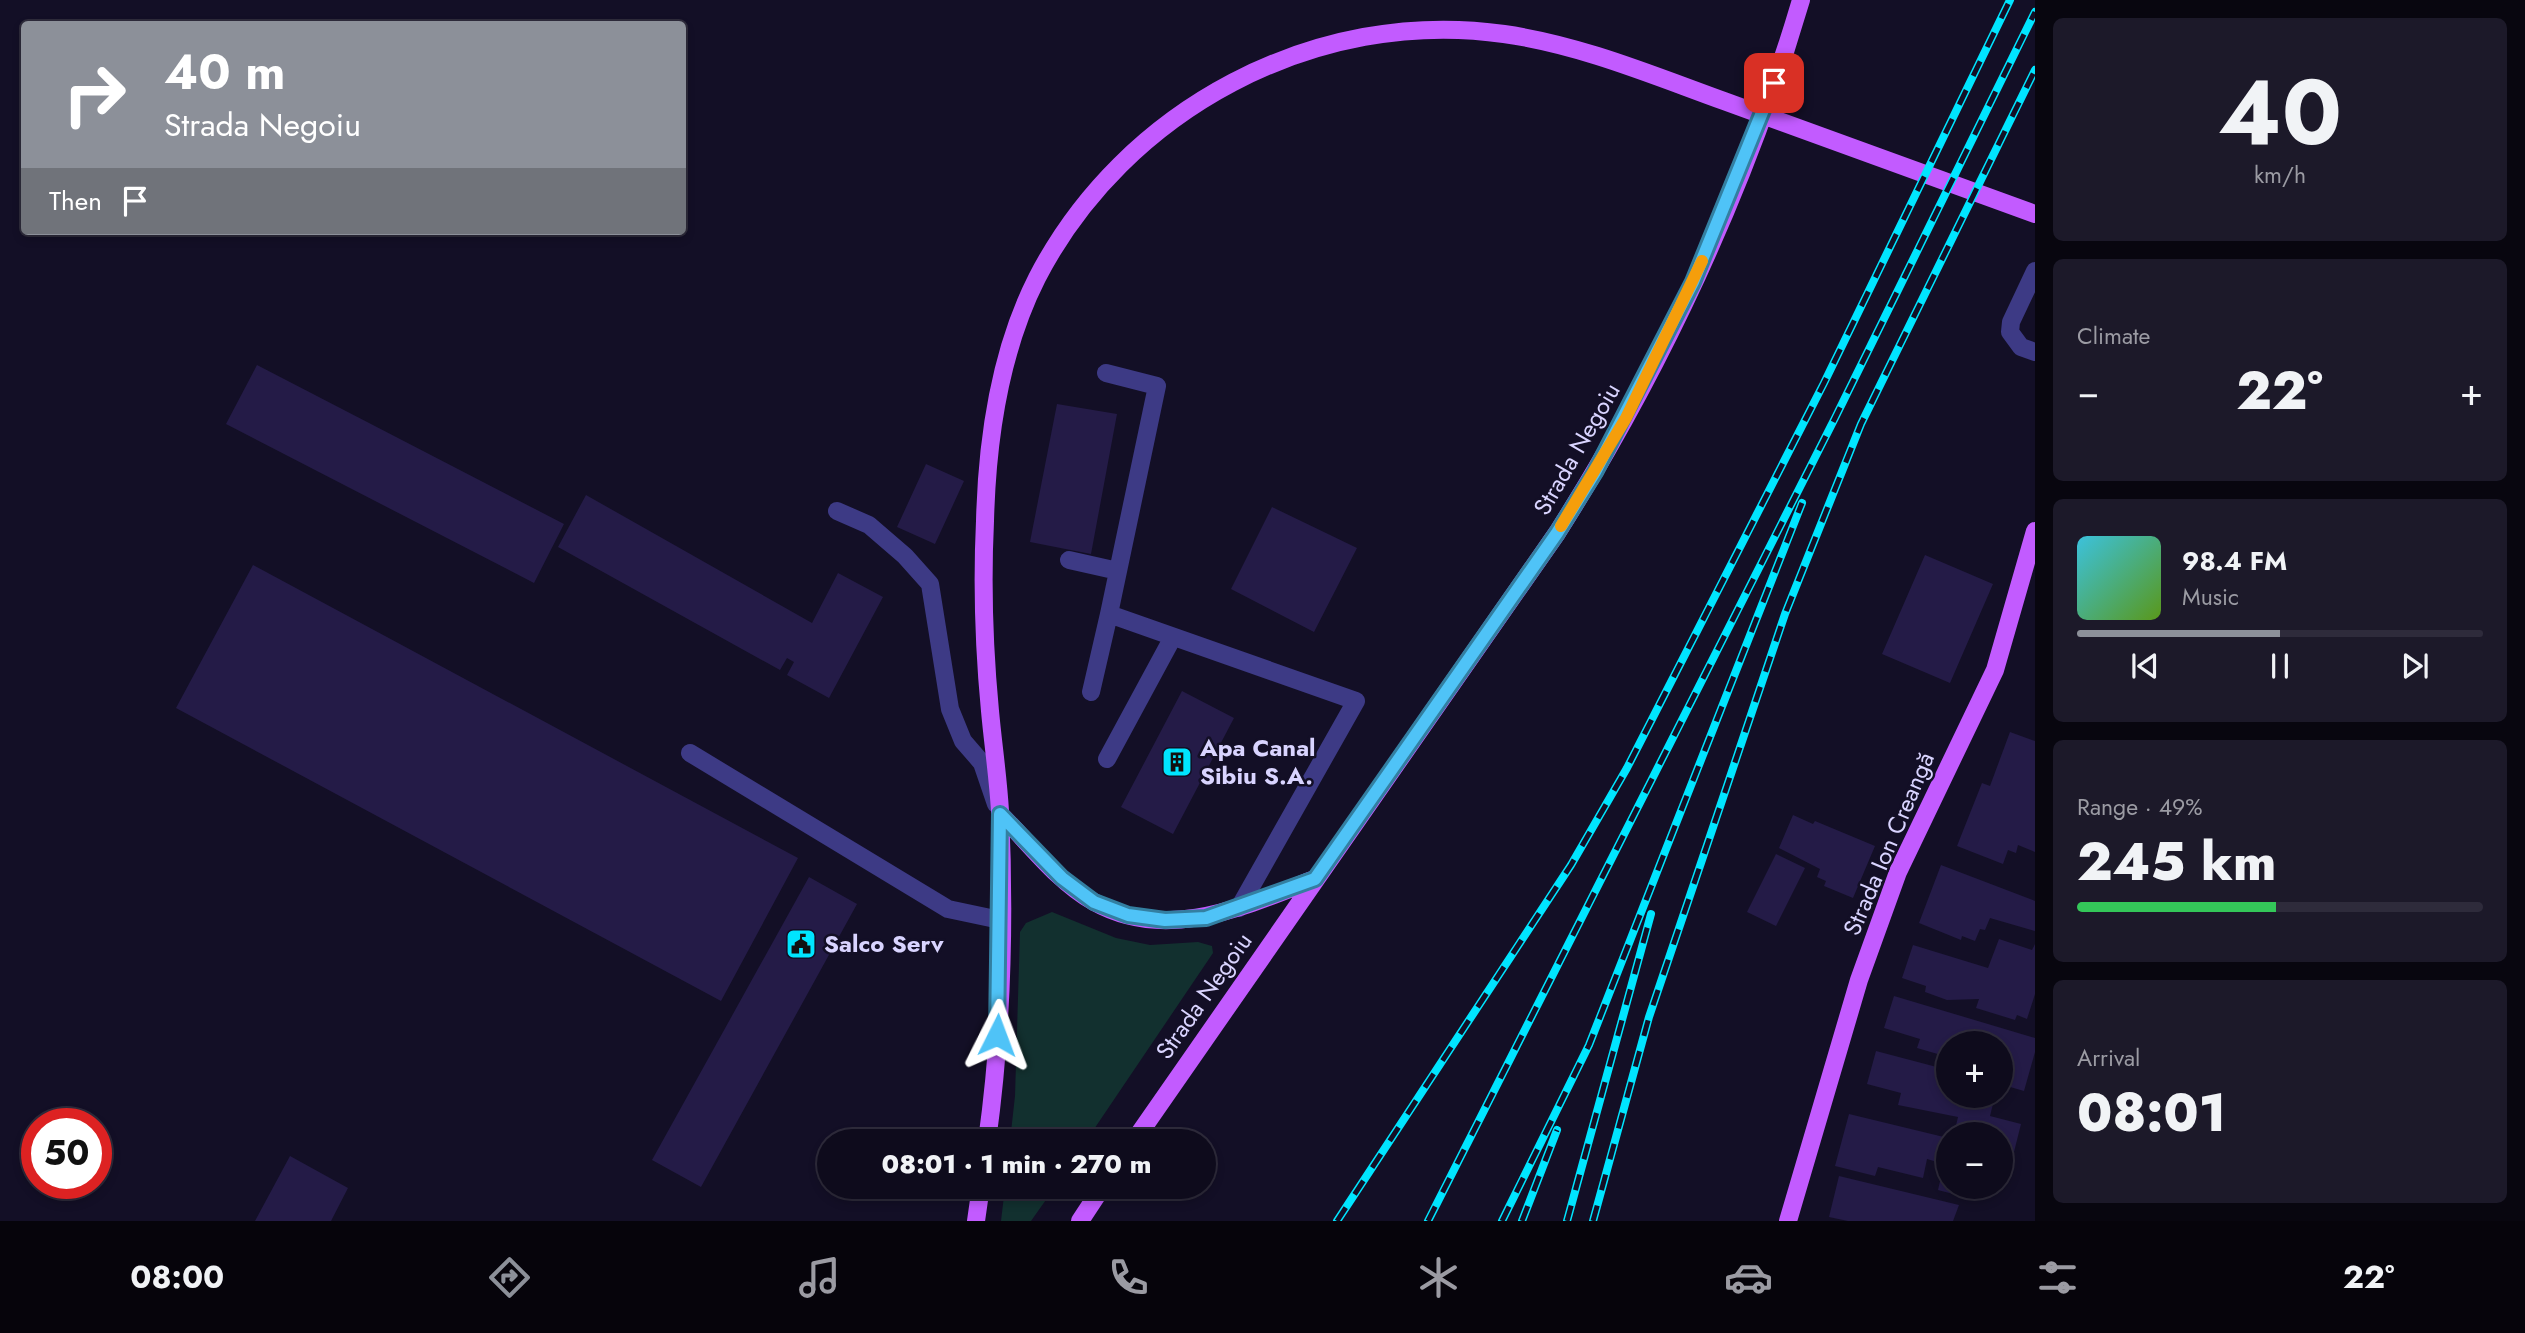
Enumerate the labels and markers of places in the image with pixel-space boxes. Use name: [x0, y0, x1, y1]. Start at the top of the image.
pin: [1744, 53, 1804, 113]
place label: Apa Canal Sibiu S.A.: [1199, 730, 1316, 793]
building icon: Apa Canal Sibiu S.A.: [1160, 745, 1194, 779]
place label: Salco Serv: [824, 926, 944, 961]
public building icon: Salco Serv: [784, 927, 818, 961]

